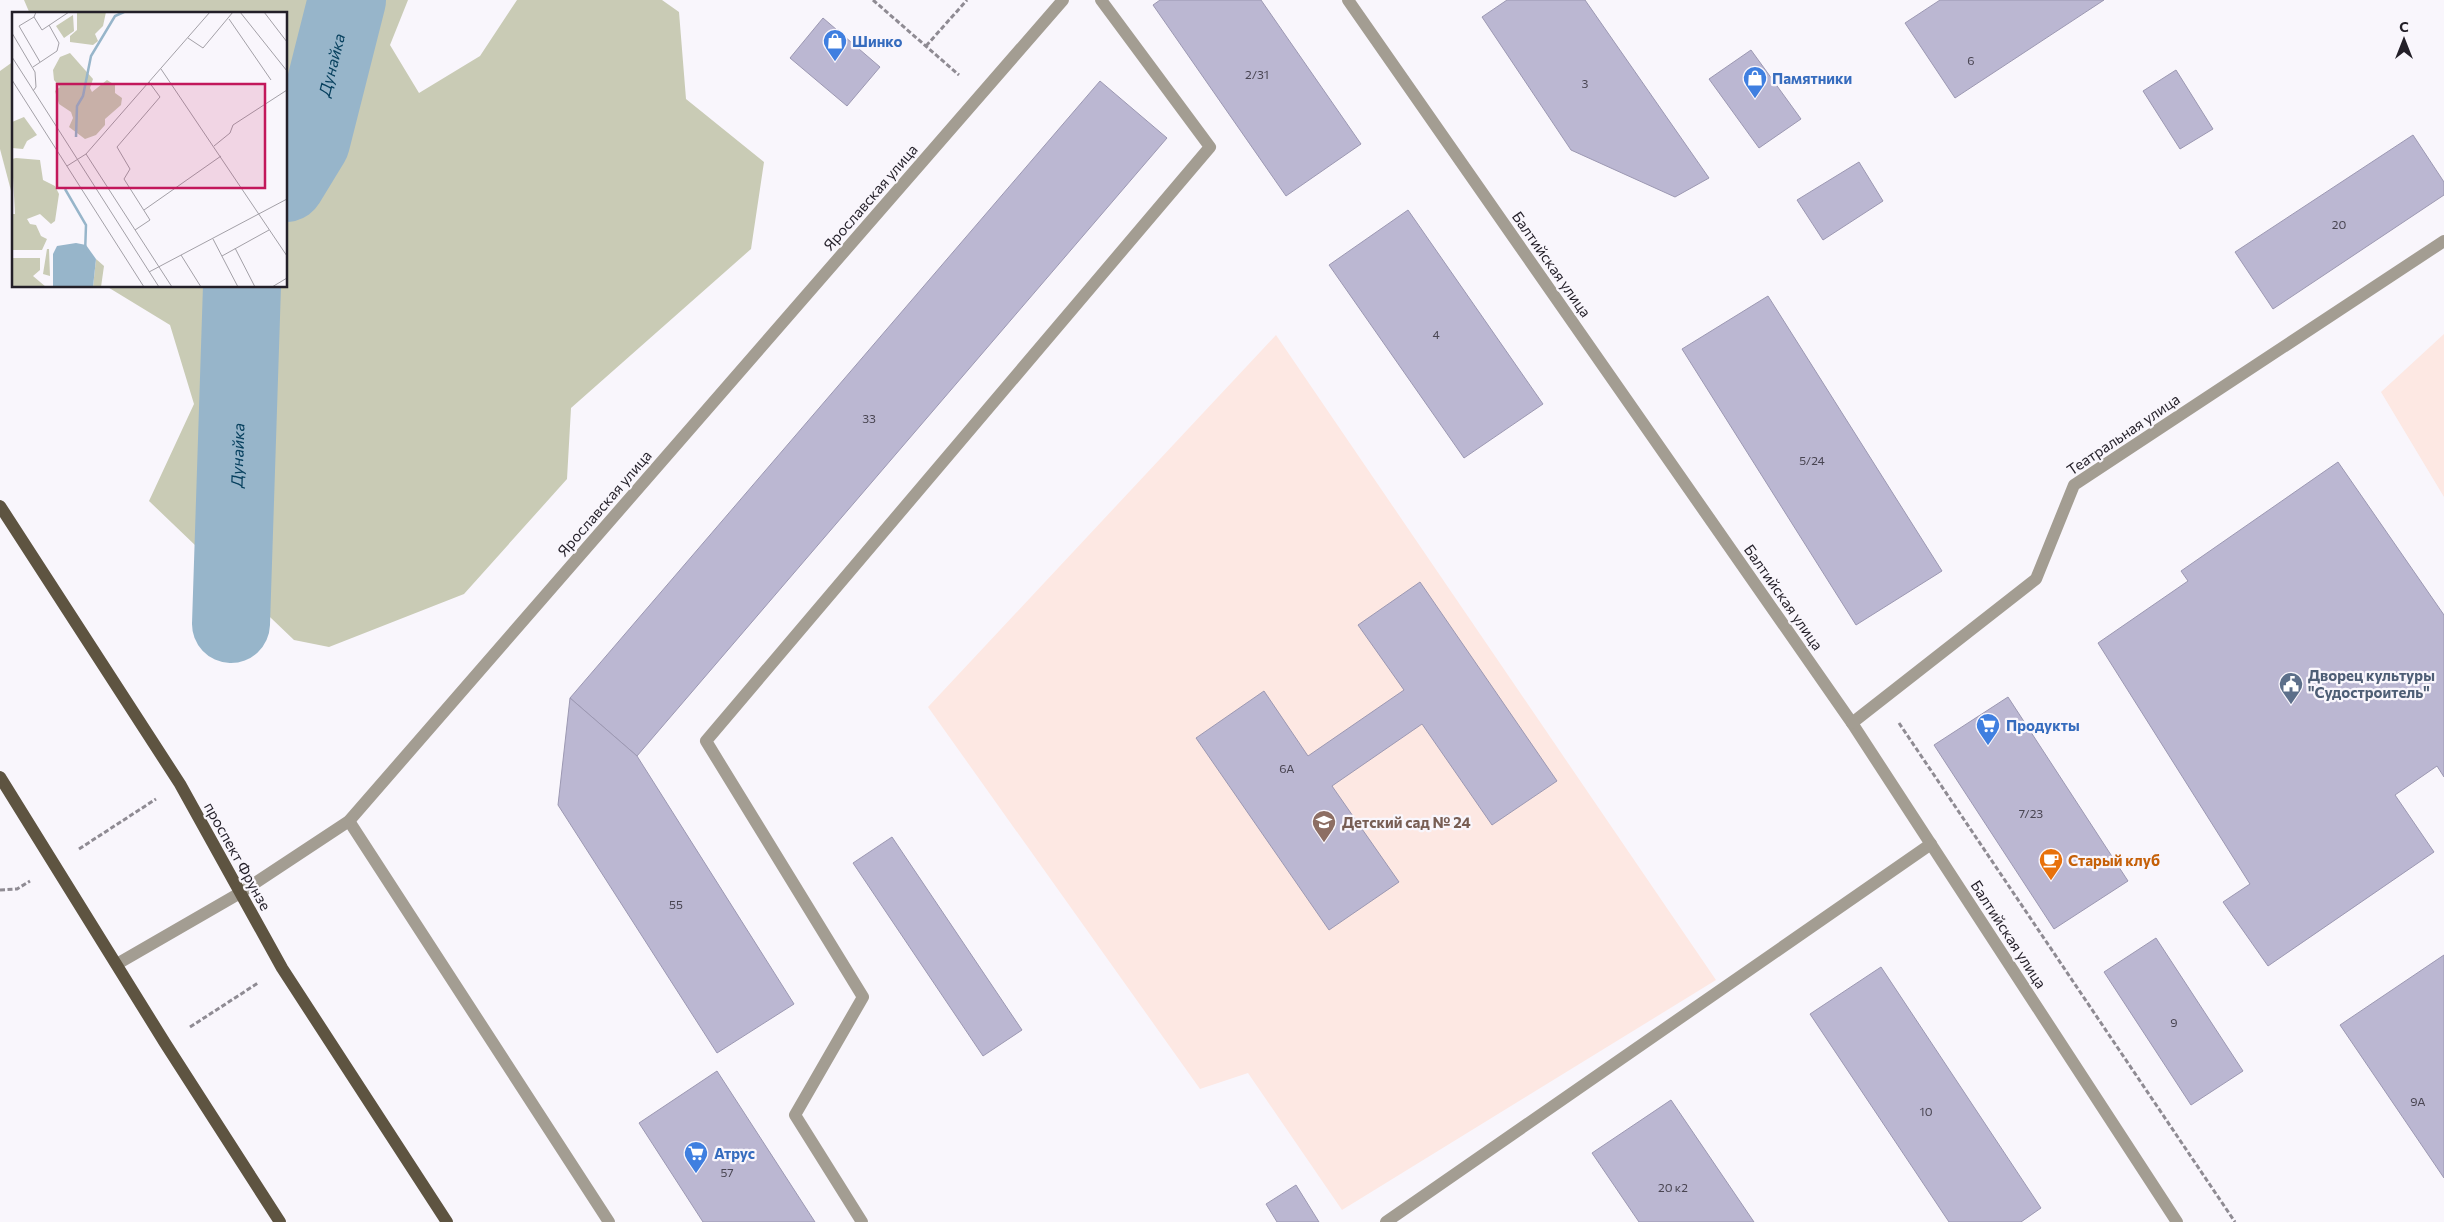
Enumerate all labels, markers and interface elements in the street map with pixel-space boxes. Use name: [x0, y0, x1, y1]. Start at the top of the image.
inset map: [12, 12, 288, 288]
north arrow: [2379, 15, 2429, 65]
text: С: [2399, 18, 2409, 35]
shop icon: Шинко: [822, 28, 848, 62]
water label: Дунайка: [313, 31, 348, 100]
place label: Шинко: [852, 32, 902, 50]
house number: 6: [1967, 53, 1975, 67]
shop icon: Памятники: [1742, 65, 1768, 99]
house number: 2/31: [1245, 67, 1269, 81]
place label: Памятники: [1772, 69, 1852, 87]
house number: 3: [1582, 76, 1589, 90]
street label: Ярославская улица: [819, 140, 921, 254]
street label: Балтийская улица: [1509, 208, 1595, 320]
house number: 20: [2332, 217, 2346, 231]
house number: 4: [1432, 327, 1440, 341]
street label: Театральная улица: [2063, 390, 2183, 478]
house number: 33: [862, 411, 876, 425]
water label: Дунайка: [226, 423, 247, 489]
street label: Ярославская улица: [553, 446, 655, 560]
house number: 5/24: [1799, 453, 1825, 467]
street label: Балтийская улица: [1741, 541, 1827, 653]
place label: Дворец культуры "Судостроитель": [2308, 666, 2435, 701]
public building icon: Дворец культуры "Судостроитель": [2278, 671, 2304, 705]
supermarket icon: Продукты: [1975, 712, 2001, 746]
place label: Продукты: [2006, 716, 2080, 734]
house number: 6А: [1279, 761, 1295, 775]
street label: проспект Фрунзе: [201, 799, 275, 913]
house number: 7/23: [2019, 806, 2043, 820]
school or university icon: Детский сад № 24: [1311, 809, 1337, 843]
place label: Детский сад № 24: [1342, 813, 1471, 831]
cafe icon: Старый клуб: [2038, 847, 2064, 881]
place label: Старый клуб: [2068, 851, 2160, 869]
street label: Балтийская улица: [1967, 877, 2051, 991]
house number: 55: [669, 897, 683, 911]
house number: 9: [2170, 1015, 2178, 1029]
house number: 9А: [2410, 1094, 2426, 1108]
house number: 10: [1920, 1104, 1933, 1118]
supermarket icon: Атрус: [683, 1140, 709, 1174]
place label: Атрус: [714, 1144, 755, 1162]
house number: 57: [720, 1165, 734, 1179]
house number: 20 к2: [1658, 1180, 1688, 1194]

